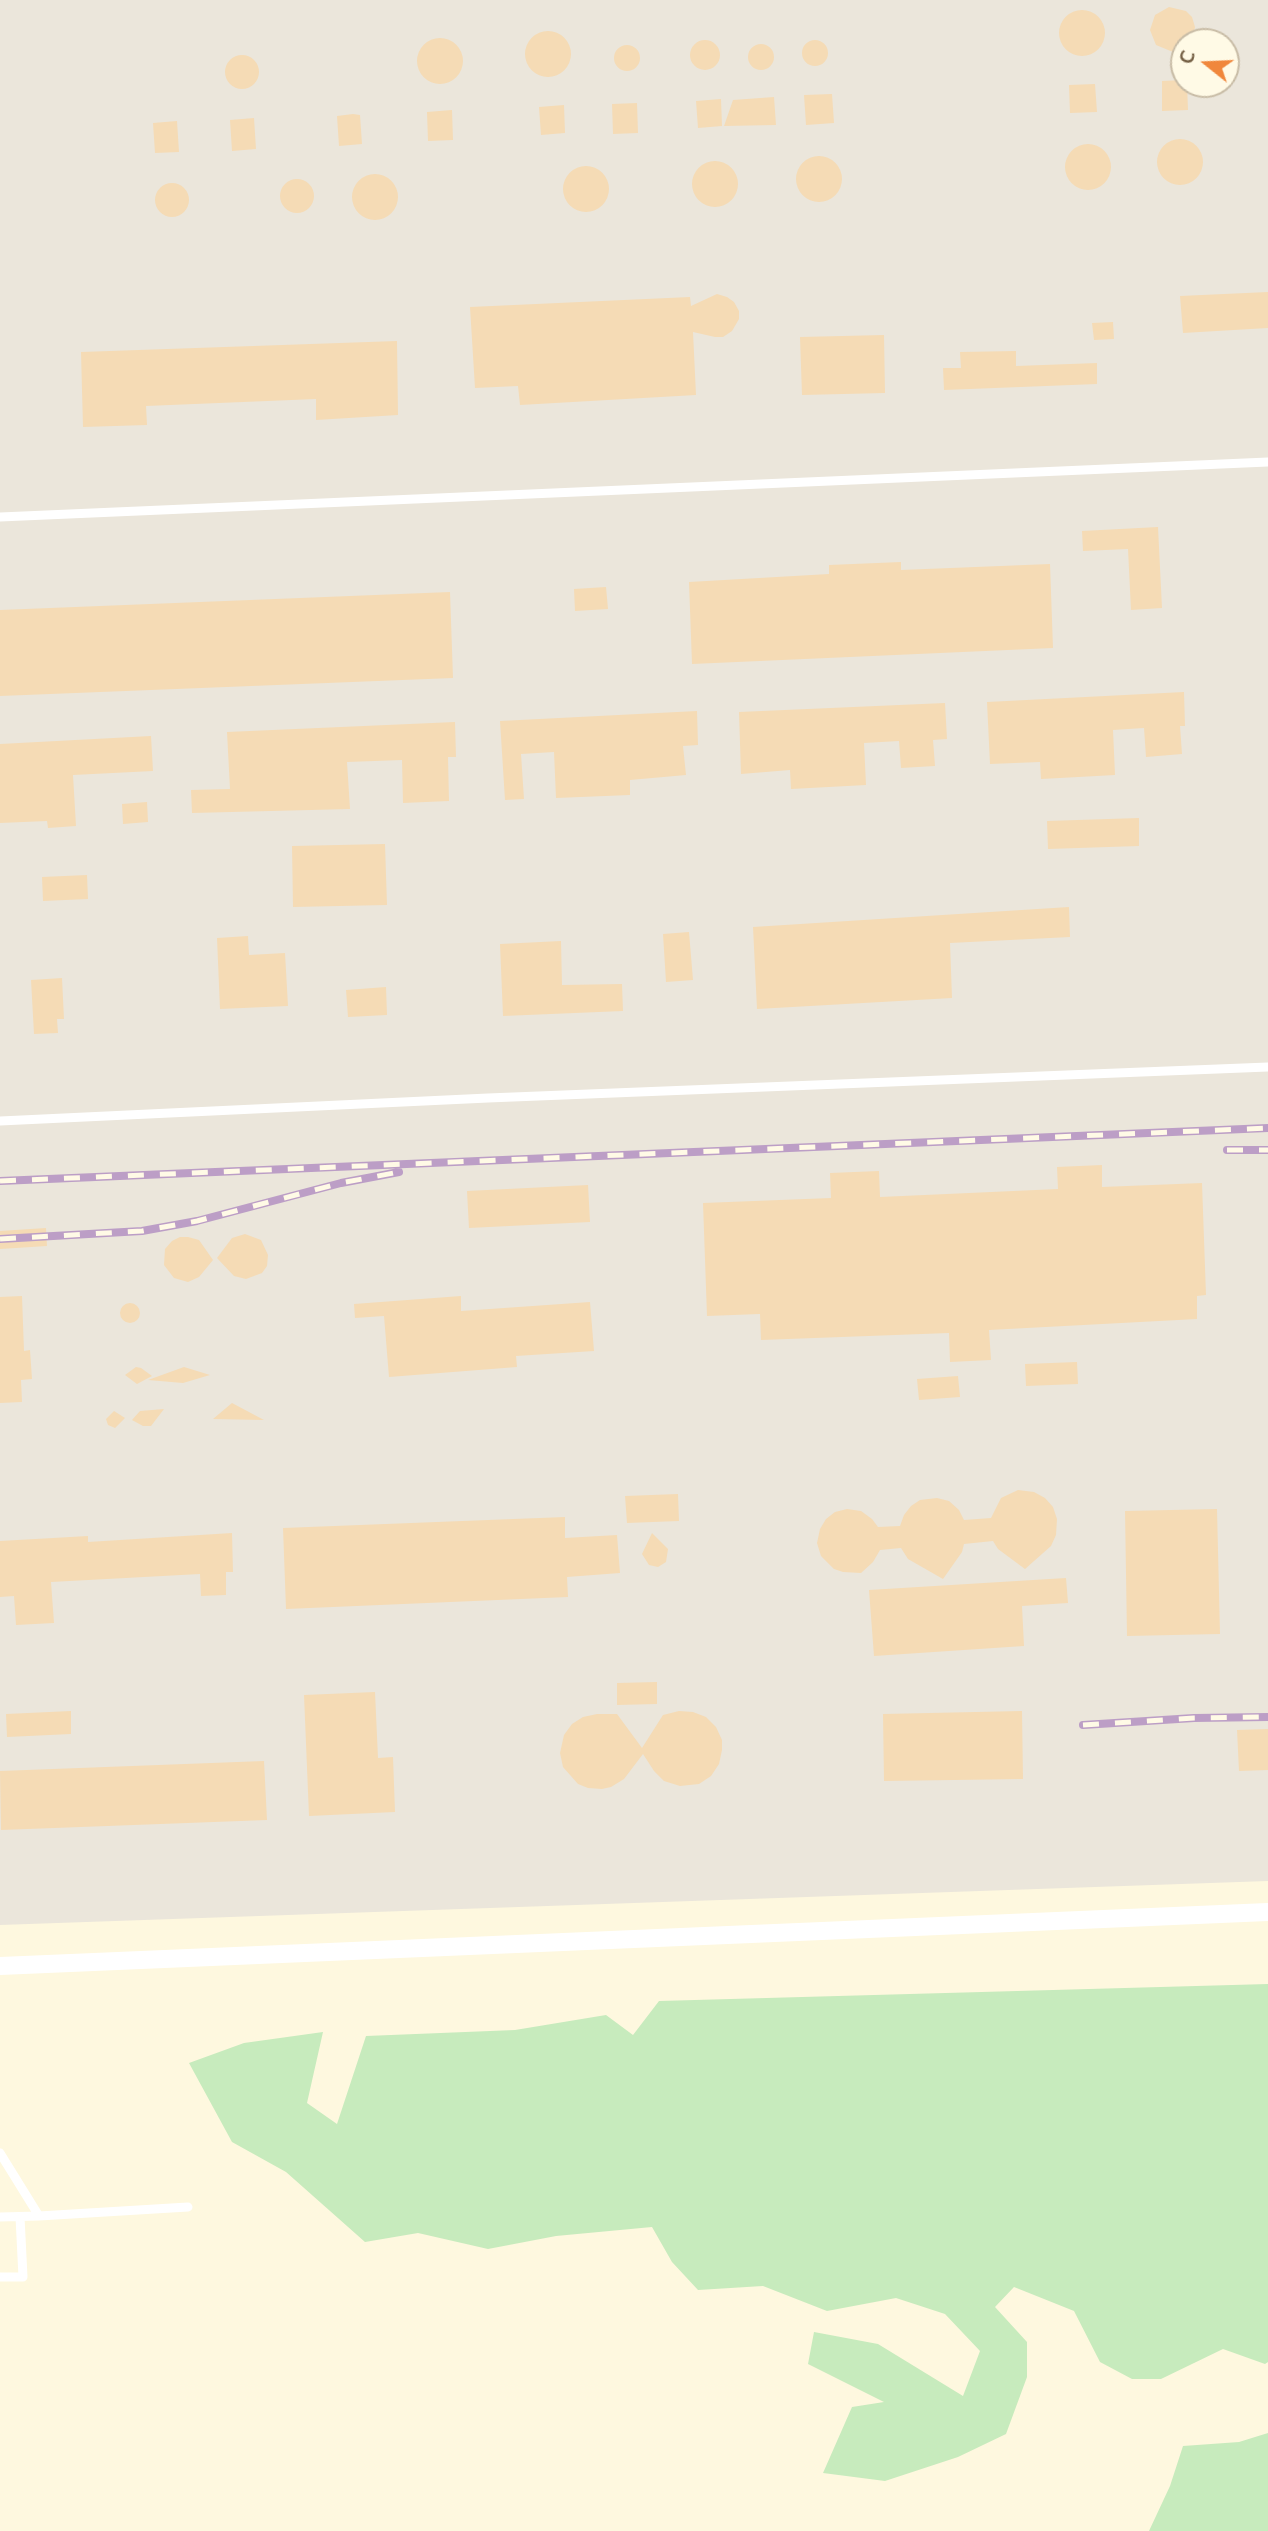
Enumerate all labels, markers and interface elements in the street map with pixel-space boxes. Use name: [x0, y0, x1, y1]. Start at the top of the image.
north arrow: [1170, 28, 1240, 98]
text: С: [1174, 47, 1200, 67]

